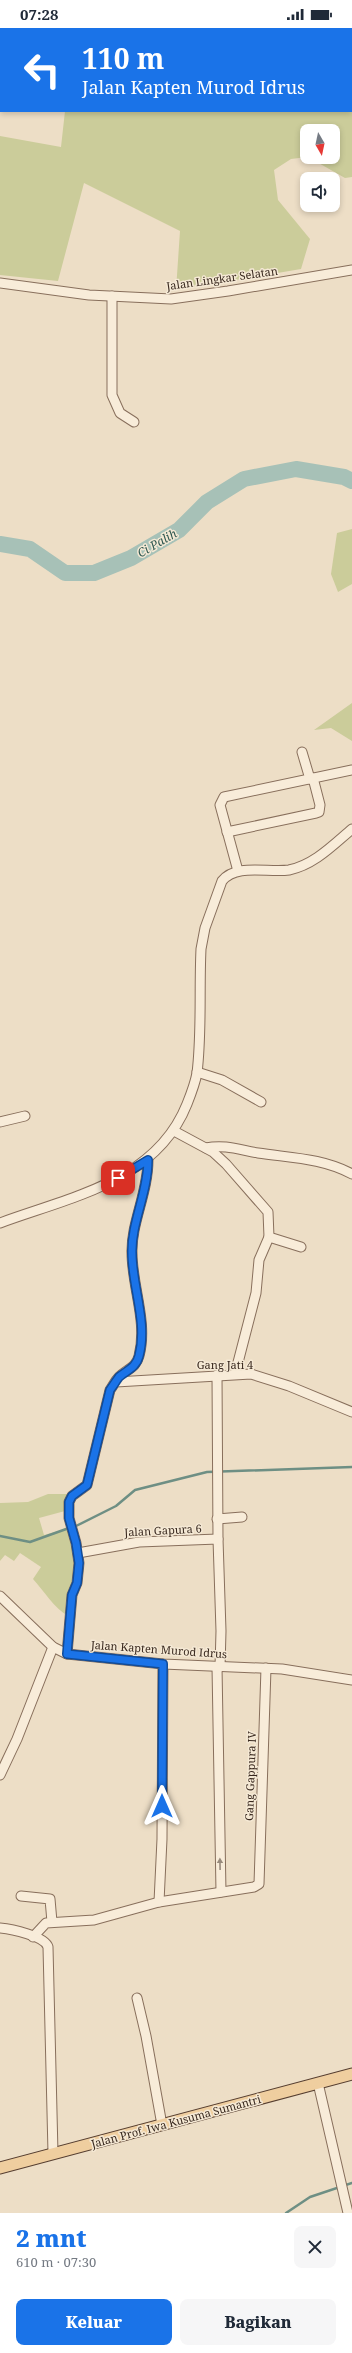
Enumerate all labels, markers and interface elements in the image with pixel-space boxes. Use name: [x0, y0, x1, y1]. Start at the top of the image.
text: 07:28: [20, 4, 58, 24]
text: 110 m: [82, 39, 164, 77]
icon: left: [16, 44, 68, 96]
text: Jalan Kapten Murod Idrus: [82, 75, 305, 99]
north arrow: [300, 124, 340, 164]
map controls: [300, 124, 340, 212]
button: sound: [300, 172, 340, 212]
street label: Jalan Lingkar Selatan: [164, 263, 279, 293]
water label: Ci Palih: [134, 525, 180, 561]
pin: [101, 1161, 135, 1195]
icon: arrive: [107, 1167, 129, 1189]
street label: Gang Jati 4: [197, 1357, 253, 1372]
street label: Jalan Gapura 6: [123, 1520, 202, 1540]
street label: Jalan Kapten Murod Idrus: [89, 1637, 228, 1661]
street label: Gang Gappura IV: [241, 1730, 259, 1821]
position arrow: [141, 1785, 183, 1827]
one-way arrow: [217, 1857, 223, 1870]
street label: Jalan Prof. Iwa Kusuma Sumantri: [88, 2091, 263, 2151]
text: 2 mnt: [16, 2221, 86, 2254]
button: close: [294, 2226, 336, 2268]
text: 610 m · 07:30: [16, 2253, 96, 2271]
button: Keluar: [16, 2299, 172, 2345]
button: Bagikan: [180, 2299, 336, 2345]

